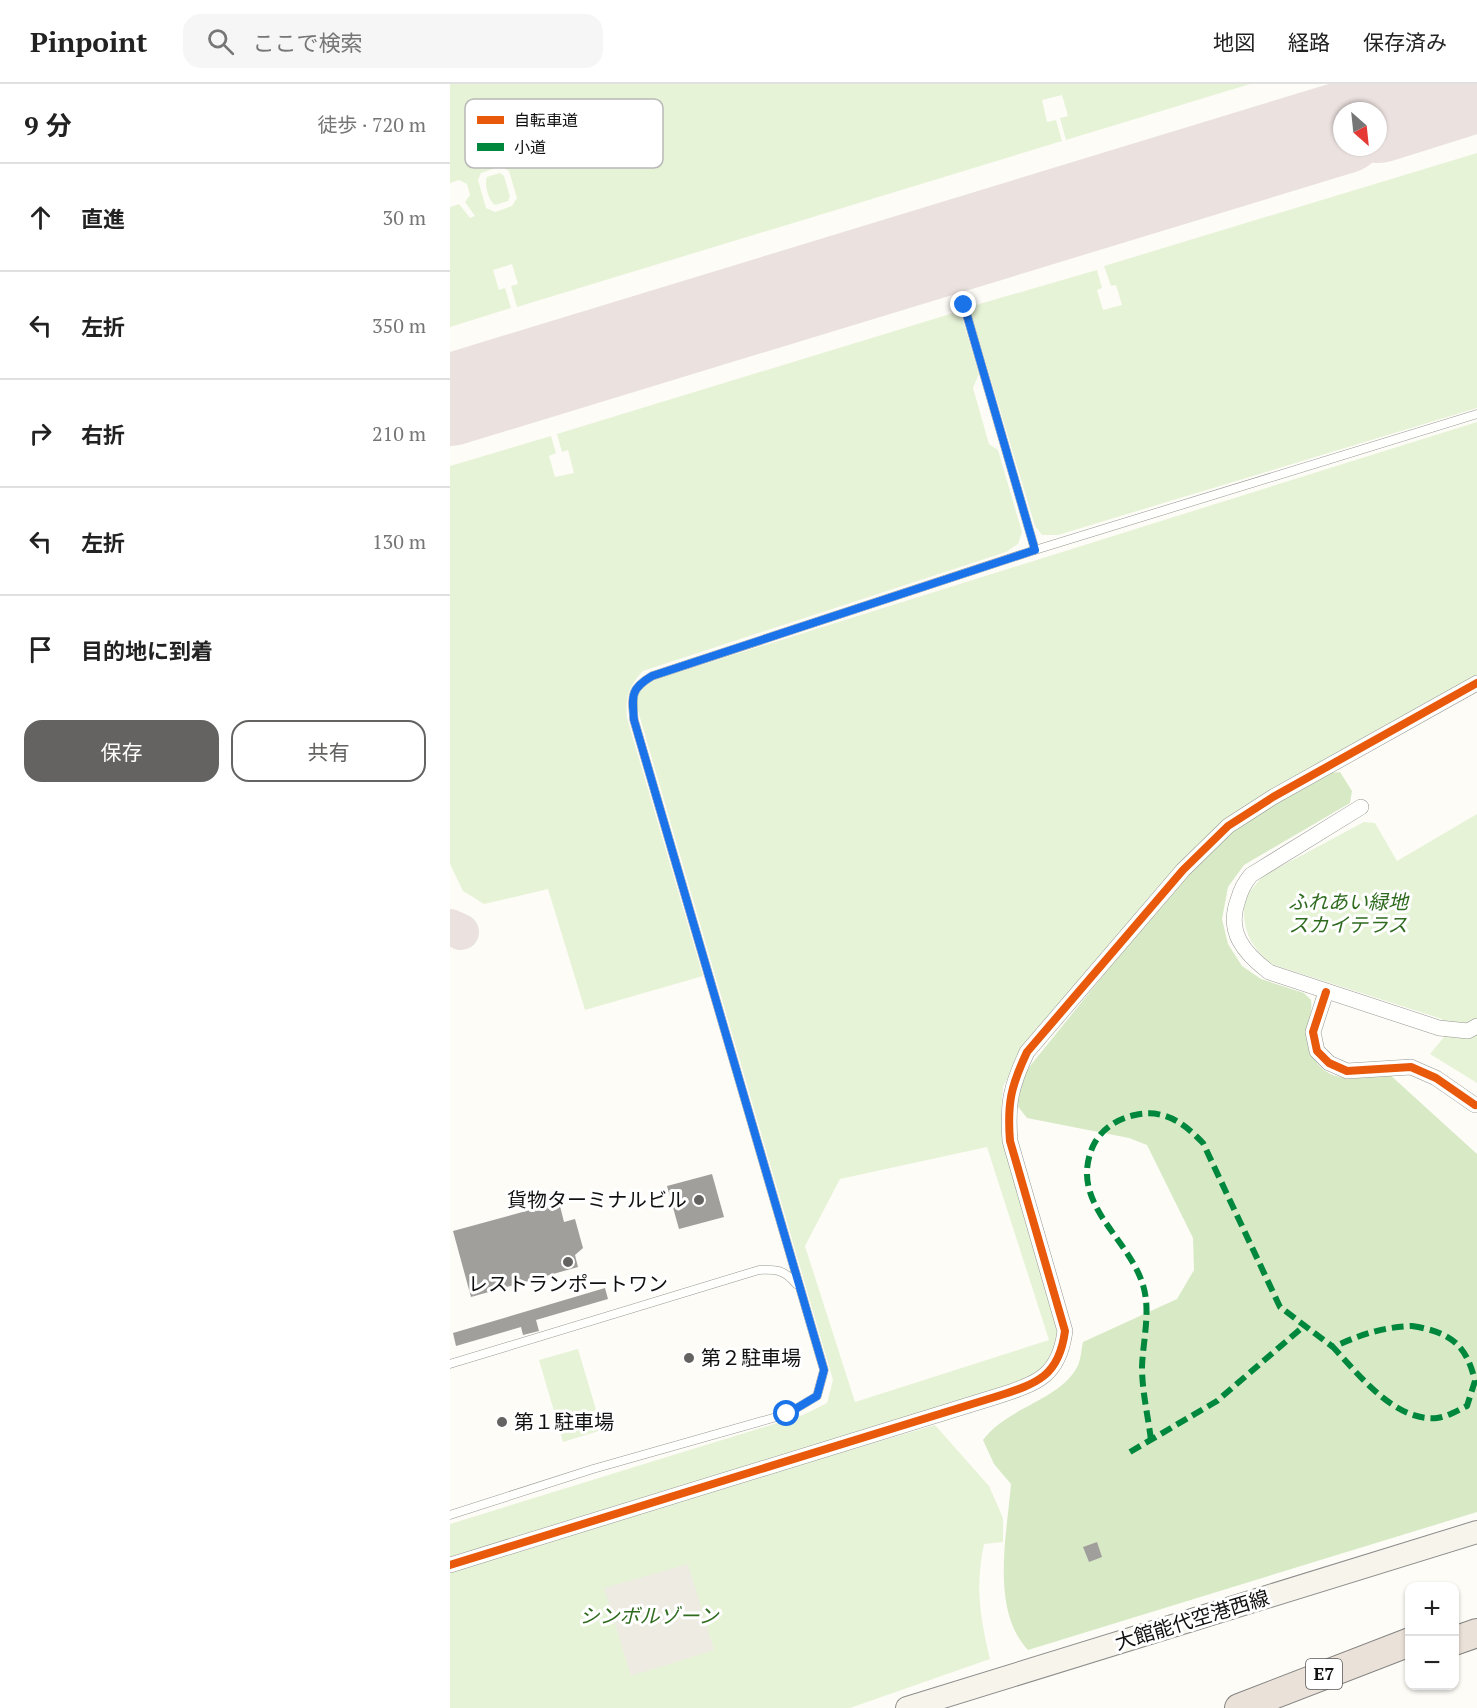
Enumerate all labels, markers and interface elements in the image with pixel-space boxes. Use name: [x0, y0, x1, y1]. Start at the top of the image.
search box: [183, 14, 603, 68]
text: Pinpoint: [30, 23, 147, 60]
icon: search: [204, 25, 237, 58]
text: ここで検索: [252, 28, 362, 57]
text: 地図: [1213, 28, 1255, 56]
text: 経路: [1288, 28, 1330, 56]
text: 保存済み: [1363, 28, 1447, 56]
legend: [465, 99, 663, 168]
north arrow: [1333, 102, 1387, 156]
text: 9 分: [24, 108, 72, 142]
text: 自転車道: [514, 109, 578, 131]
text: 徒歩 · 720 m: [317, 111, 426, 138]
text: 小道: [514, 136, 546, 158]
icon: ahead: [24, 201, 57, 234]
text: 直進: [81, 204, 125, 233]
text: 30 m: [383, 204, 426, 231]
route end: [950, 291, 976, 317]
icon: left: [24, 309, 57, 342]
text: 左折: [81, 312, 125, 341]
text: 350 m: [372, 312, 426, 339]
icon: right: [24, 417, 57, 450]
text: 右折: [81, 420, 125, 449]
text: 210 m: [372, 420, 426, 447]
icon: left: [24, 525, 57, 558]
text: 左折: [81, 528, 125, 557]
text: 130 m: [372, 528, 426, 555]
icon: arrive: [24, 633, 57, 666]
text: 目的地に到着: [81, 636, 213, 665]
button: 保存: [24, 720, 219, 782]
button: 共有: [231, 720, 426, 782]
park label: ふれあい緑地 スカイテラス: [1288, 888, 1410, 938]
place label: 貨物ターミナルビル: [507, 1186, 687, 1213]
marker: 貨物ターミナルビル: [692, 1193, 706, 1207]
marker: レストランポートワン: [561, 1255, 575, 1269]
place label: レストランポートワン: [468, 1270, 668, 1297]
place label: 第２駐車場: [701, 1344, 801, 1371]
marker: 第２駐車場: [682, 1351, 696, 1365]
route start: [773, 1400, 799, 1426]
place label: 第１駐車場: [514, 1408, 614, 1435]
marker: 第１駐車場: [495, 1415, 509, 1429]
map controls: [1405, 1582, 1459, 1690]
button: +: [1405, 1582, 1459, 1636]
street label: 大館能代空港西線: [1111, 1583, 1272, 1656]
park label: シンボルゾーン: [580, 1602, 719, 1629]
button: −: [1405, 1636, 1459, 1690]
road number: E7: [1306, 1659, 1342, 1689]

